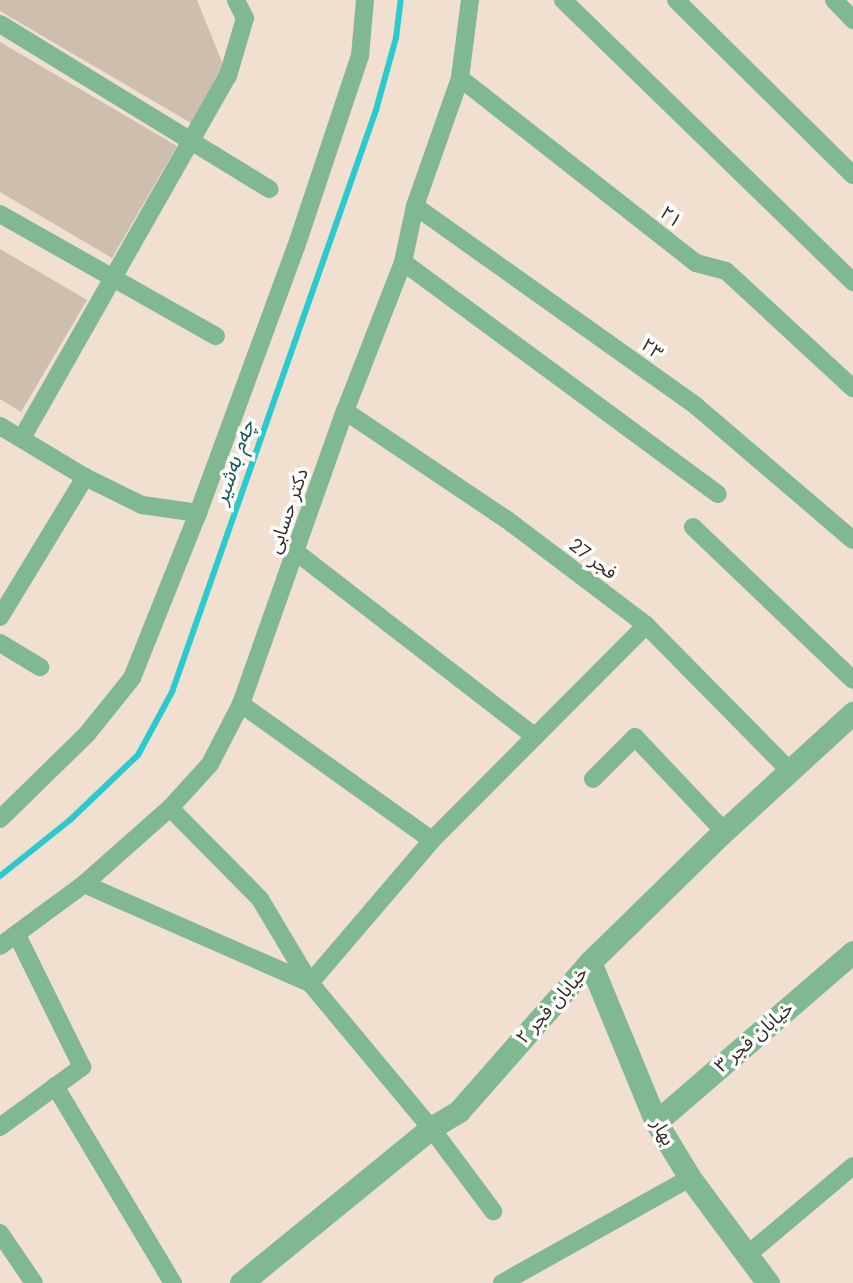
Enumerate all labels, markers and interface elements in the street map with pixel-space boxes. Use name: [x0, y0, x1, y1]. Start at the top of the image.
street label: ۲۱: [655, 201, 687, 233]
street label: ۲۳: [637, 333, 667, 365]
water label: چەم بەشیر: [208, 417, 260, 507]
street label: دکتر حسابی: [263, 465, 313, 557]
street label: فجر 27: [565, 534, 621, 584]
street label: خیابان فجر ۲: [511, 961, 593, 1049]
street label: خیابان فجر ۳: [710, 997, 798, 1077]
street label: بهار: [646, 1115, 680, 1149]

